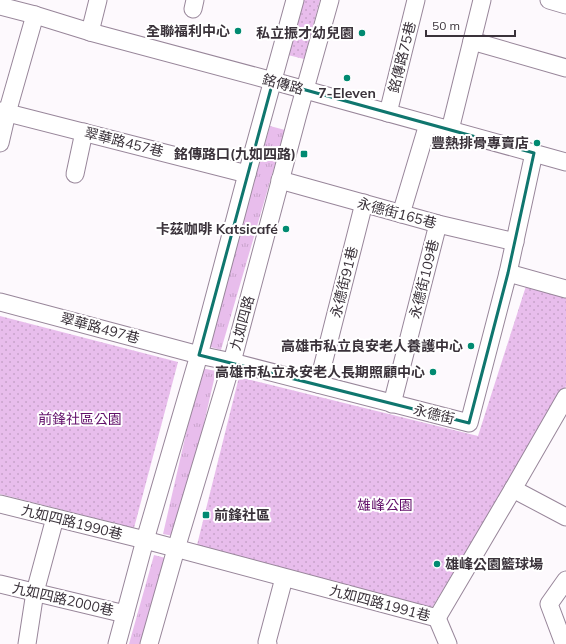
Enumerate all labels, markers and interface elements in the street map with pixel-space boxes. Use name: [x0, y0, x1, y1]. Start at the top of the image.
scale bar: [426, 12, 515, 38]
text: 50 m: [432, 18, 460, 33]
street label: 銘傳路75巷: [384, 19, 420, 95]
place label: 全聯福利中心: [146, 22, 230, 40]
place label: 私立振才幼兒園: [256, 24, 354, 42]
marker: 全聯福利中心: [233, 26, 243, 36]
marker: 私立振才幼兒園: [357, 28, 367, 38]
street label: 銘傳路: [260, 70, 306, 98]
marker: 7-Eleven: [342, 73, 352, 83]
place label: 7-Eleven: [318, 84, 376, 102]
street label: 翠華路457巷: [82, 123, 166, 161]
place label: 豐熱排骨專賣店: [431, 134, 529, 152]
marker: 豐熱排骨專賣店: [532, 138, 542, 148]
place label: 銘傳路口(九如四路): [174, 145, 296, 163]
marker: 銘傳路口(九如四路): [299, 149, 309, 159]
street label: 永德街165巷: [355, 194, 439, 232]
place label: 卡茲咖啡 Katsicafé: [156, 220, 278, 238]
marker: 卡茲咖啡 Katsicafé: [281, 224, 291, 234]
street label: 永德街109巷: [405, 237, 443, 321]
street label: 永德街91巷: [326, 244, 362, 320]
street label: 九如四路: [226, 294, 258, 352]
street label: 翠華路497巷: [58, 309, 142, 347]
place label: 高雄市私立良安老人養護中心: [281, 337, 463, 355]
marker: 高雄市私立良安老人養護中心: [466, 341, 476, 351]
place label: 高雄市私立永安老人長期照顧中心: [215, 363, 425, 381]
marker: 高雄市私立永安老人長期照顧中心: [428, 367, 438, 377]
street label: 永德街: [411, 400, 457, 428]
park label: 前鋒社區公園: [38, 410, 122, 428]
park label: 雄峰公園: [357, 496, 413, 514]
street label: 九如四路1990巷: [20, 501, 124, 543]
place label: 前鋒社區: [214, 506, 270, 524]
marker: 前鋒社區: [201, 510, 211, 520]
place label: 雄峰公園籃球場: [445, 555, 543, 573]
marker: 雄峰公園籃球場: [432, 559, 442, 569]
street label: 九如四路2000巷: [10, 579, 116, 619]
street label: 九如四路1991巷: [328, 581, 432, 625]

